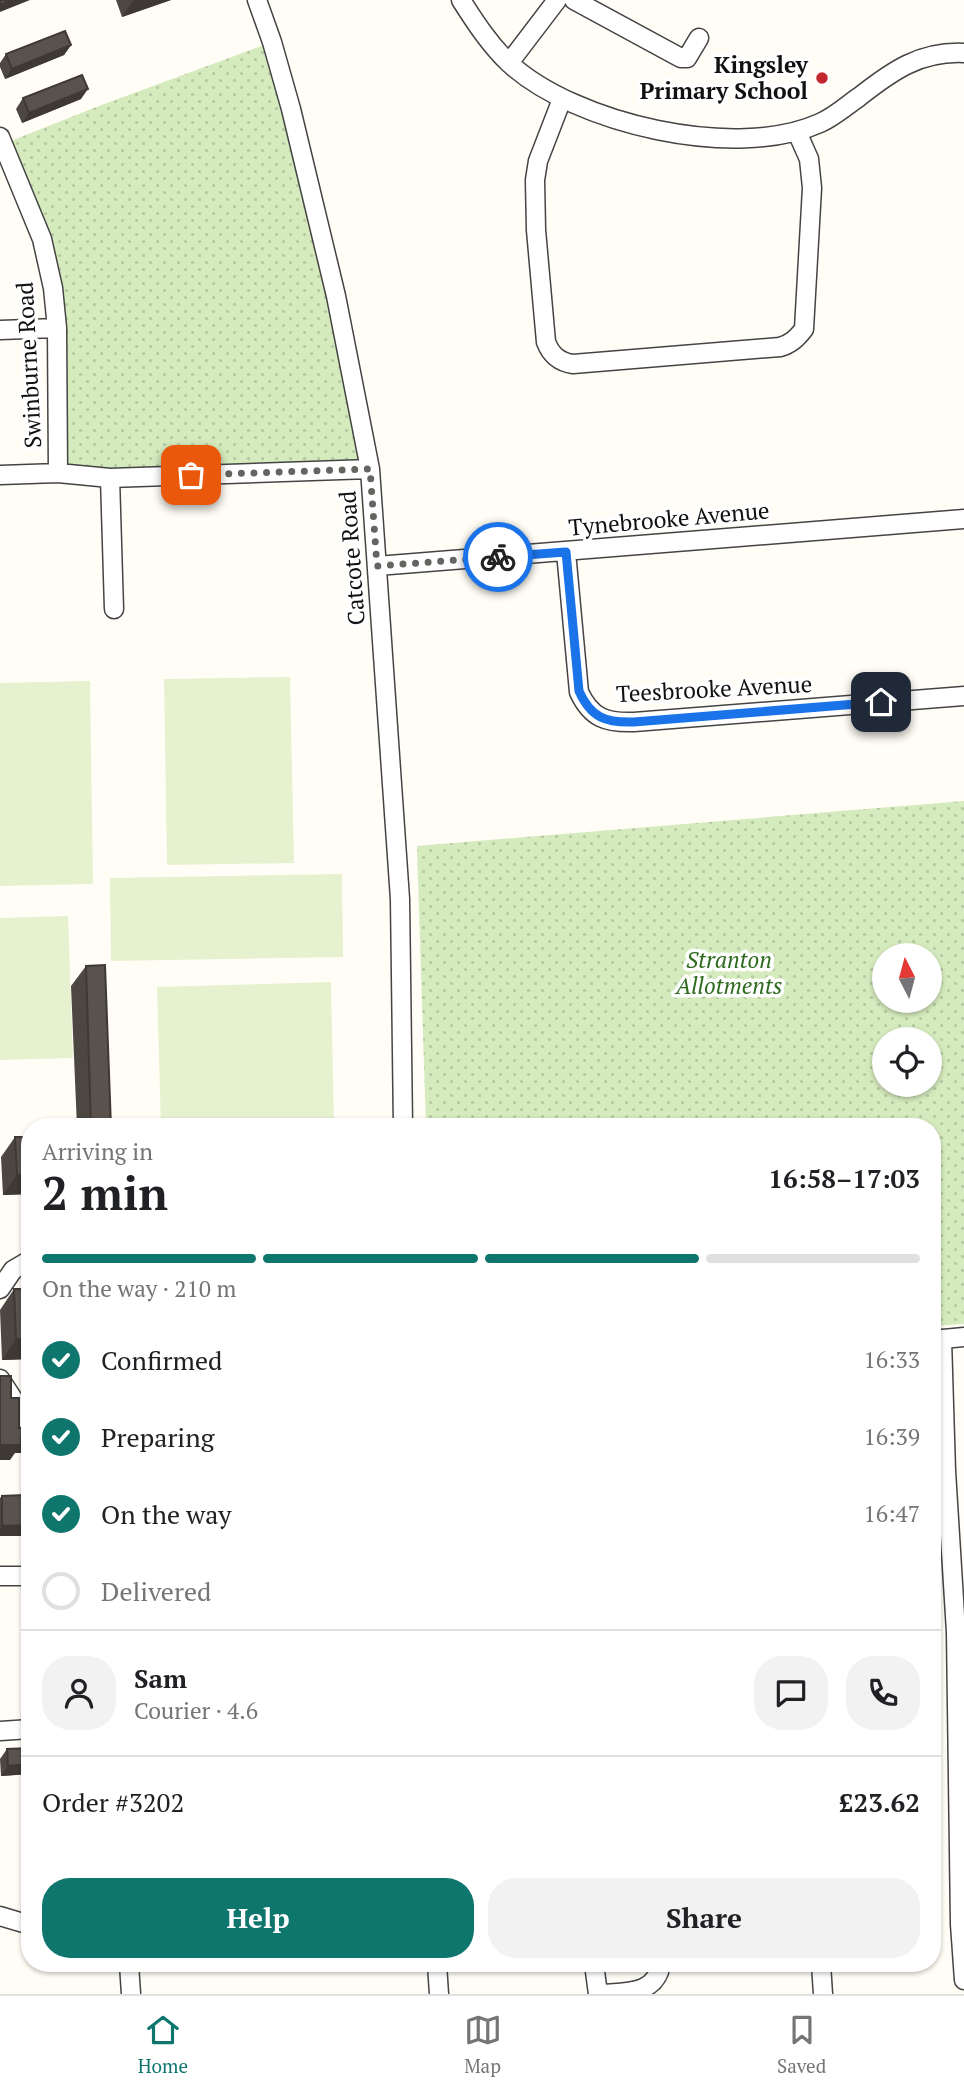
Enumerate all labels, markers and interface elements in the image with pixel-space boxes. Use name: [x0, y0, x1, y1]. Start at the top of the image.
place label: Kingsley Primary School: [640, 49, 809, 106]
marker: Kingsley Primary School: [814, 70, 830, 86]
street label: Swinburne Road: [9, 281, 48, 449]
pin: [161, 445, 221, 505]
icon: bag: [172, 456, 210, 494]
street label: Catcote Road: [331, 490, 372, 626]
street label: Tynebrooke Avenue: [567, 494, 771, 543]
courier: [463, 522, 533, 592]
icon: bike: [479, 538, 517, 576]
street label: Teesbrooke Avenue: [615, 668, 813, 709]
pin: [851, 672, 911, 732]
icon: home: [862, 683, 900, 721]
north arrow: [872, 943, 942, 1013]
map controls: [872, 943, 942, 1097]
park label: Stranton Allotments: [674, 944, 782, 1001]
button: locate: [872, 1027, 942, 1097]
text: Arriving in: [42, 1136, 153, 1167]
text: 16:58–17:03: [768, 1161, 920, 1195]
text: 2 min: [42, 1162, 168, 1223]
text: On the way · 210 m: [42, 1273, 236, 1304]
icon: check: [42, 1341, 80, 1379]
text: Confirmed: [101, 1343, 222, 1377]
text: 16:33: [863, 1344, 920, 1375]
icon: check: [42, 1418, 80, 1456]
text: Preparing: [101, 1420, 214, 1454]
text: 16:39: [863, 1421, 920, 1452]
icon: check: [42, 1495, 80, 1533]
text: On the way: [101, 1497, 232, 1531]
text: 16:47: [863, 1498, 920, 1529]
text: Delivered: [101, 1574, 211, 1608]
button: person: [42, 1656, 116, 1730]
button: chat: [754, 1656, 828, 1730]
button: phone: [846, 1656, 920, 1730]
text: Sam: [134, 1661, 187, 1695]
text: Courier · 4.6: [134, 1695, 258, 1726]
text: Order #3202: [42, 1785, 184, 1819]
text: £23.62: [839, 1785, 920, 1819]
button: Help: [42, 1878, 474, 1958]
button: Share: [488, 1878, 920, 1958]
tab: Home: [138, 2011, 188, 2078]
tab: Map: [464, 2011, 502, 2078]
tab: Saved: [777, 2011, 826, 2078]

